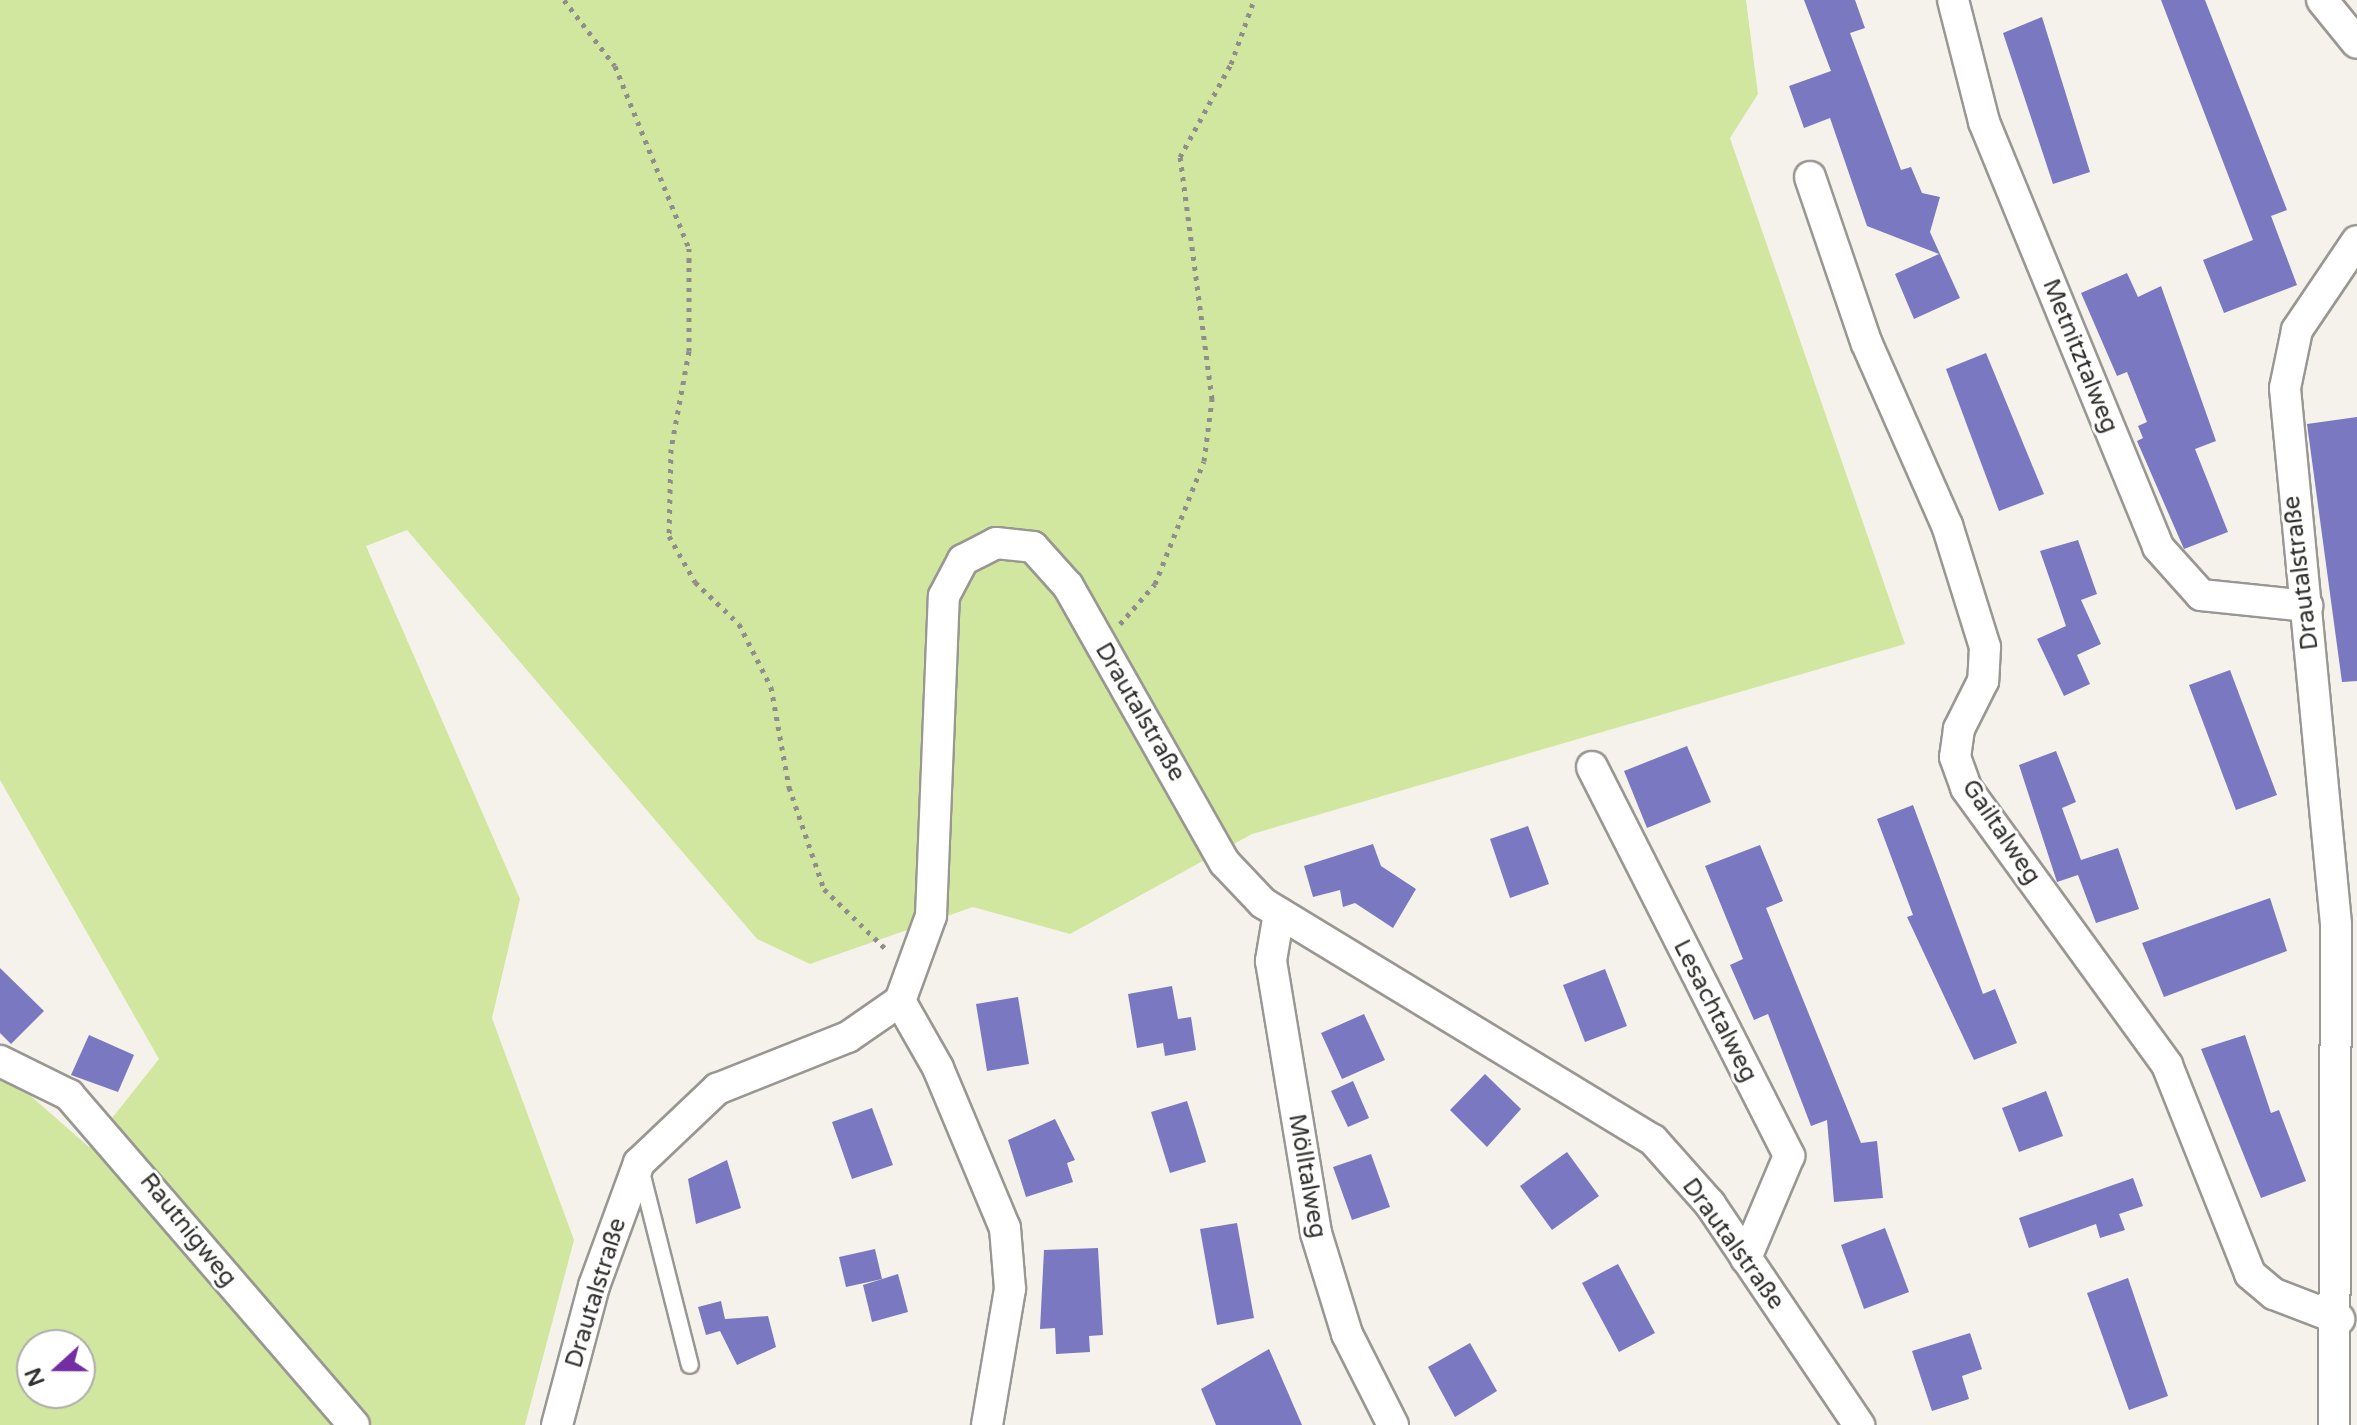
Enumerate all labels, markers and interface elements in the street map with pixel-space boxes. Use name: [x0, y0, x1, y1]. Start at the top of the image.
street label: Metnitztalweg: [2036, 275, 2124, 437]
street label: Drautalstraße: [2277, 494, 2325, 652]
street label: Drautalstraße: [1089, 638, 1191, 786]
street label: Gailtalweg: [1956, 774, 2046, 890]
street label: Lesachtalweg: [1667, 935, 1763, 1087]
street label: Mölltalweg: [1282, 1112, 1332, 1240]
street label: Rautnigweg: [134, 1167, 242, 1293]
street label: Drautalstraße: [1676, 1173, 1790, 1315]
street label: Drautalstraße: [560, 1215, 632, 1371]
north arrow: [16, 1329, 96, 1409]
text: N: [20, 1364, 51, 1390]

